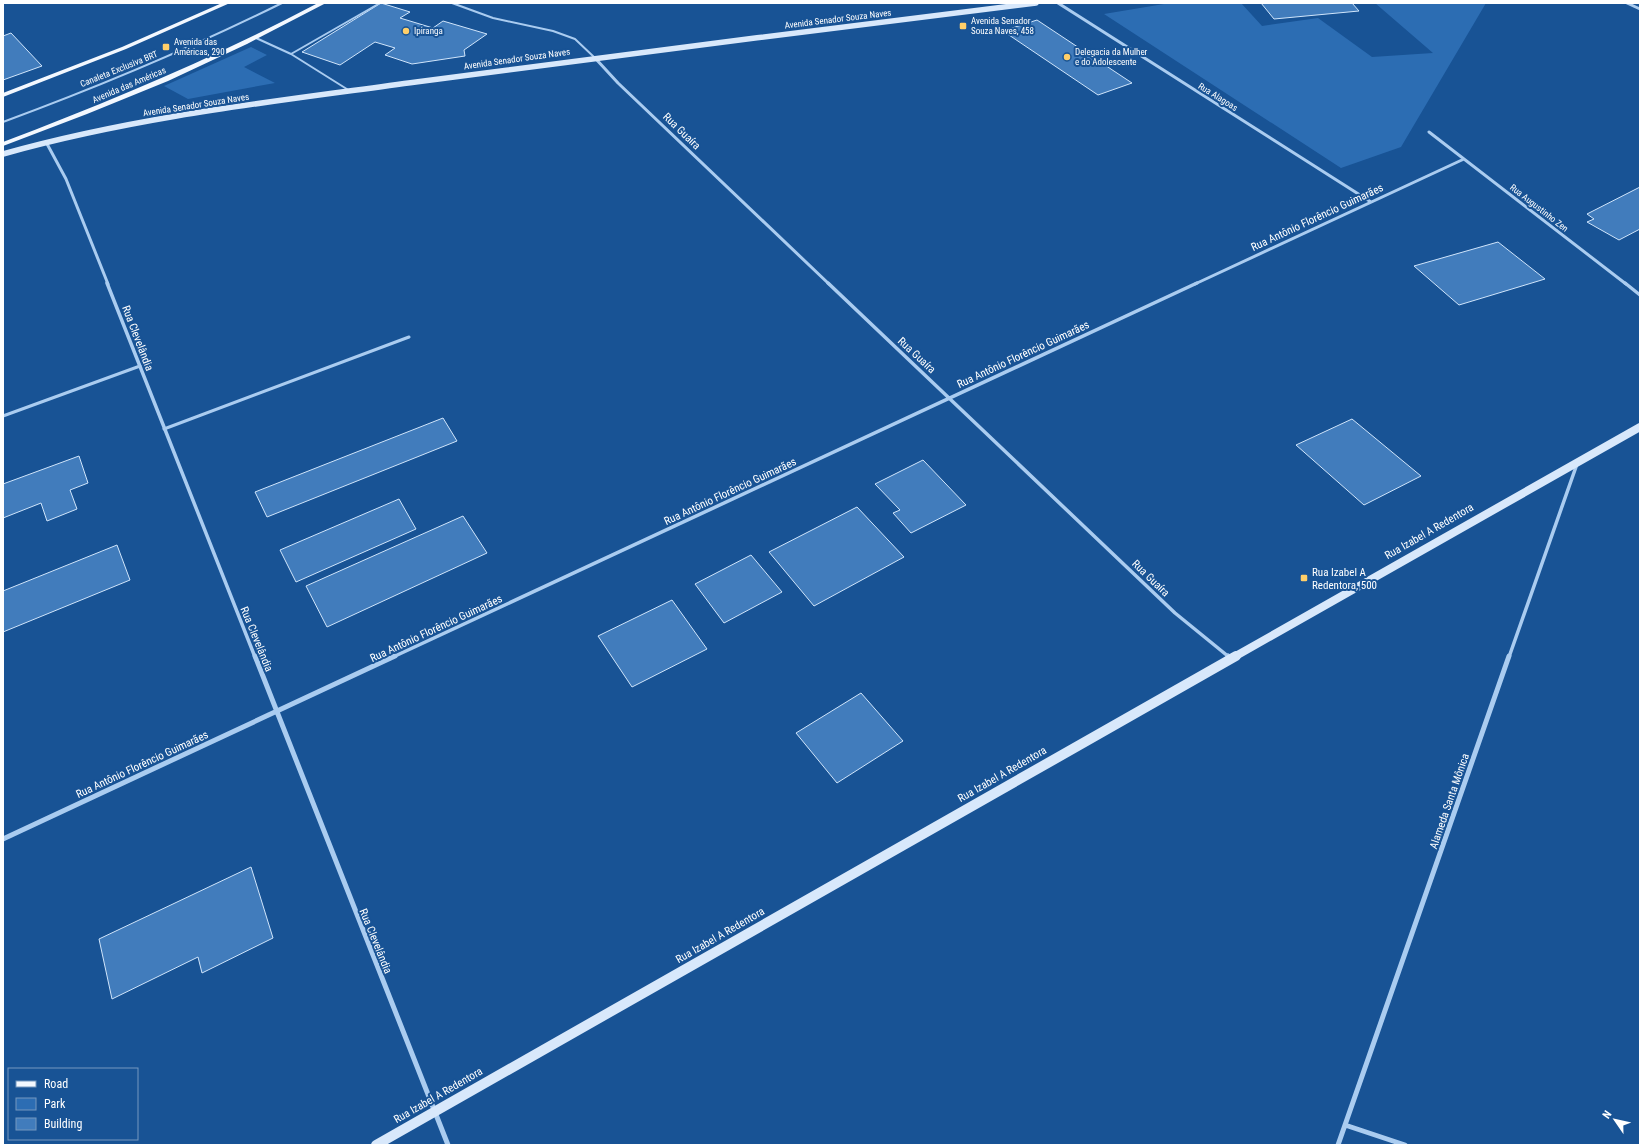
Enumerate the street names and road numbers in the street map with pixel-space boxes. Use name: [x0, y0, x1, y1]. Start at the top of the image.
street label: Avenida Senador Souza Naves: [784, 7, 892, 31]
street label: Avenida Senador Souza Naves: [463, 47, 571, 71]
street label: Canaleta Exclusiva BRT: [79, 49, 159, 89]
street label: Avenida das Américas: [91, 65, 167, 105]
street label: Rua Alagoas: [1197, 81, 1239, 113]
street label: Avenida Senador Souza Naves: [142, 92, 250, 118]
street label: Rua Guaíra: [660, 110, 703, 152]
street label: Rua Antônio Florêncio Guimarães: [1249, 181, 1385, 254]
street label: Rua Augustinho Zen: [1508, 182, 1570, 234]
street label: Rua Clevelândia: [119, 304, 156, 373]
street label: Rua Antônio Florêncio Guimarães: [955, 318, 1091, 391]
street label: Rua Guaíra: [895, 335, 938, 376]
street label: Rua Antônio Florêncio Guimarães: [662, 455, 798, 528]
street label: Rua Izabel A Redentora: [1383, 501, 1476, 562]
street label: Rua Guaíra: [1129, 557, 1172, 599]
street label: Rua Antônio Florêncio Guimarães: [368, 592, 504, 665]
street label: Rua Clevelândia: [238, 605, 275, 674]
street label: Rua Antônio Florêncio Guimarães: [74, 728, 210, 801]
street label: Rua Izabel A Redentora: [956, 744, 1049, 805]
street label: Alameda Santa Mônica: [1427, 752, 1472, 851]
street label: Rua Izabel A Redentora: [674, 905, 767, 966]
street label: Rua Clevelândia: [357, 907, 394, 976]
street label: Rua Izabel A Redentora: [392, 1065, 485, 1126]

